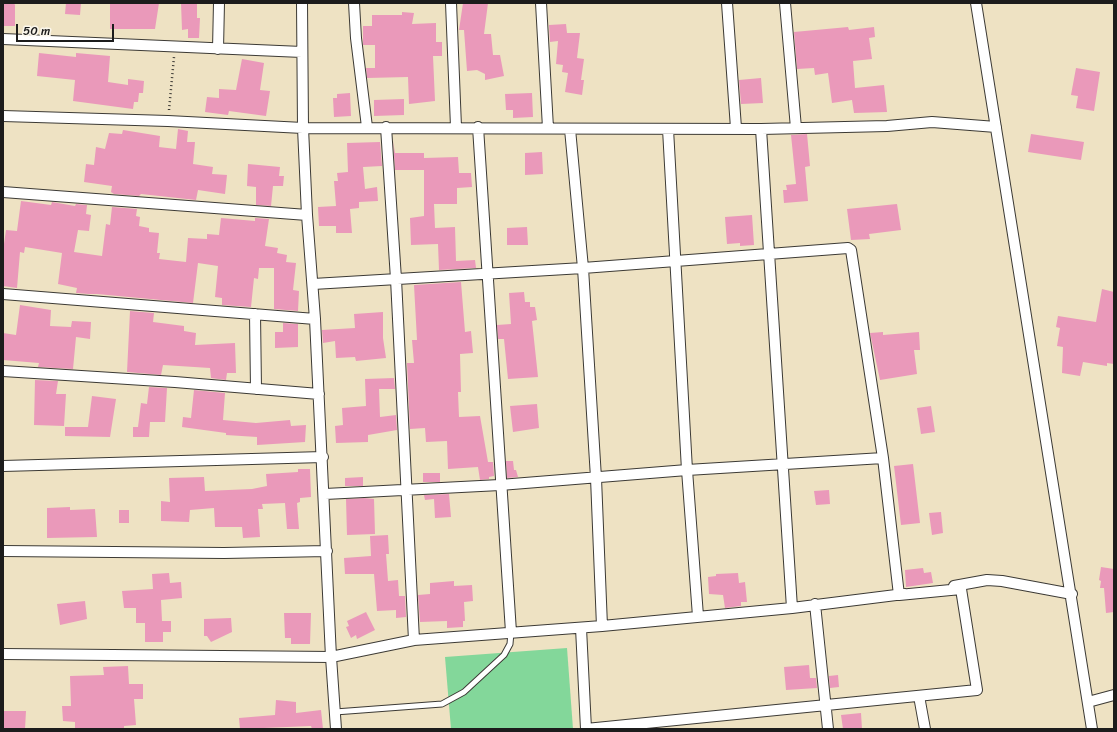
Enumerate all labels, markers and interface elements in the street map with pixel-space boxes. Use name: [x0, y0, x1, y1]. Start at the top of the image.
scale bar: [18, 16, 116, 42]
text: 50 m: [23, 20, 50, 42]

